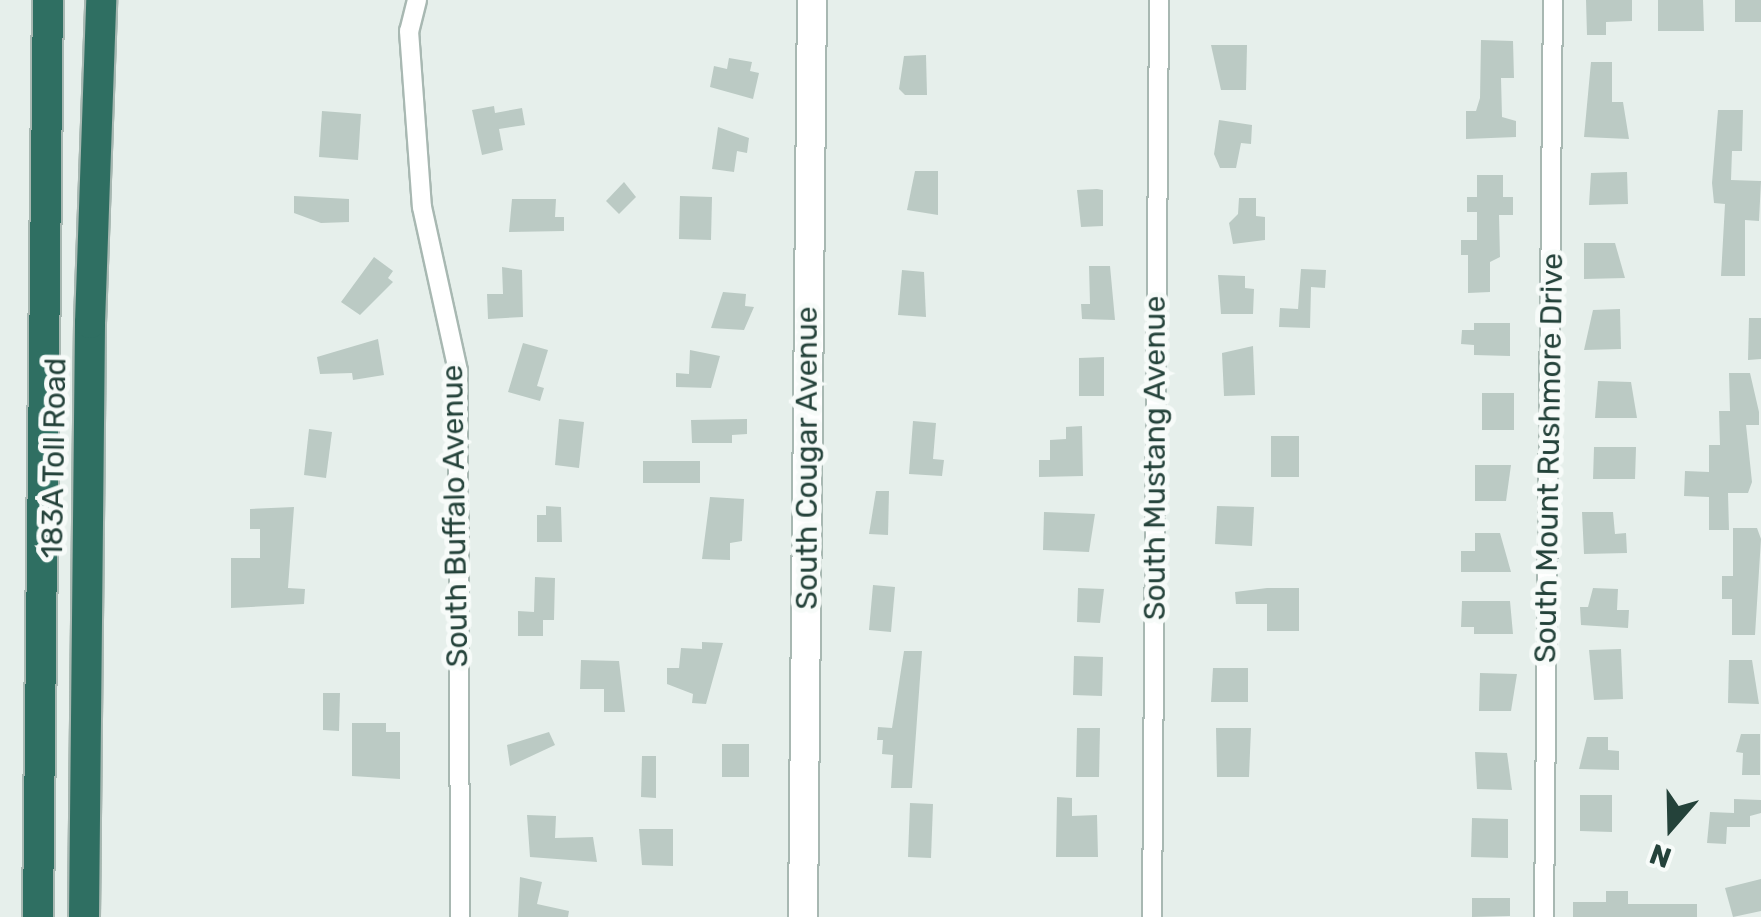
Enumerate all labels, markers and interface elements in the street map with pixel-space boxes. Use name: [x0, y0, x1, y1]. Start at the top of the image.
street label: South Mount Rushmore Drive: [1527, 253, 1571, 663]
street label: South Mustang Avenue: [1137, 295, 1173, 621]
street label: South Cougar Avenue: [789, 306, 825, 610]
street label: 183A Toll Road: [34, 357, 74, 559]
street label: South Buffalo Avenue: [434, 364, 476, 668]
north arrow: [1621, 777, 1721, 877]
text: N: [1645, 837, 1676, 875]

